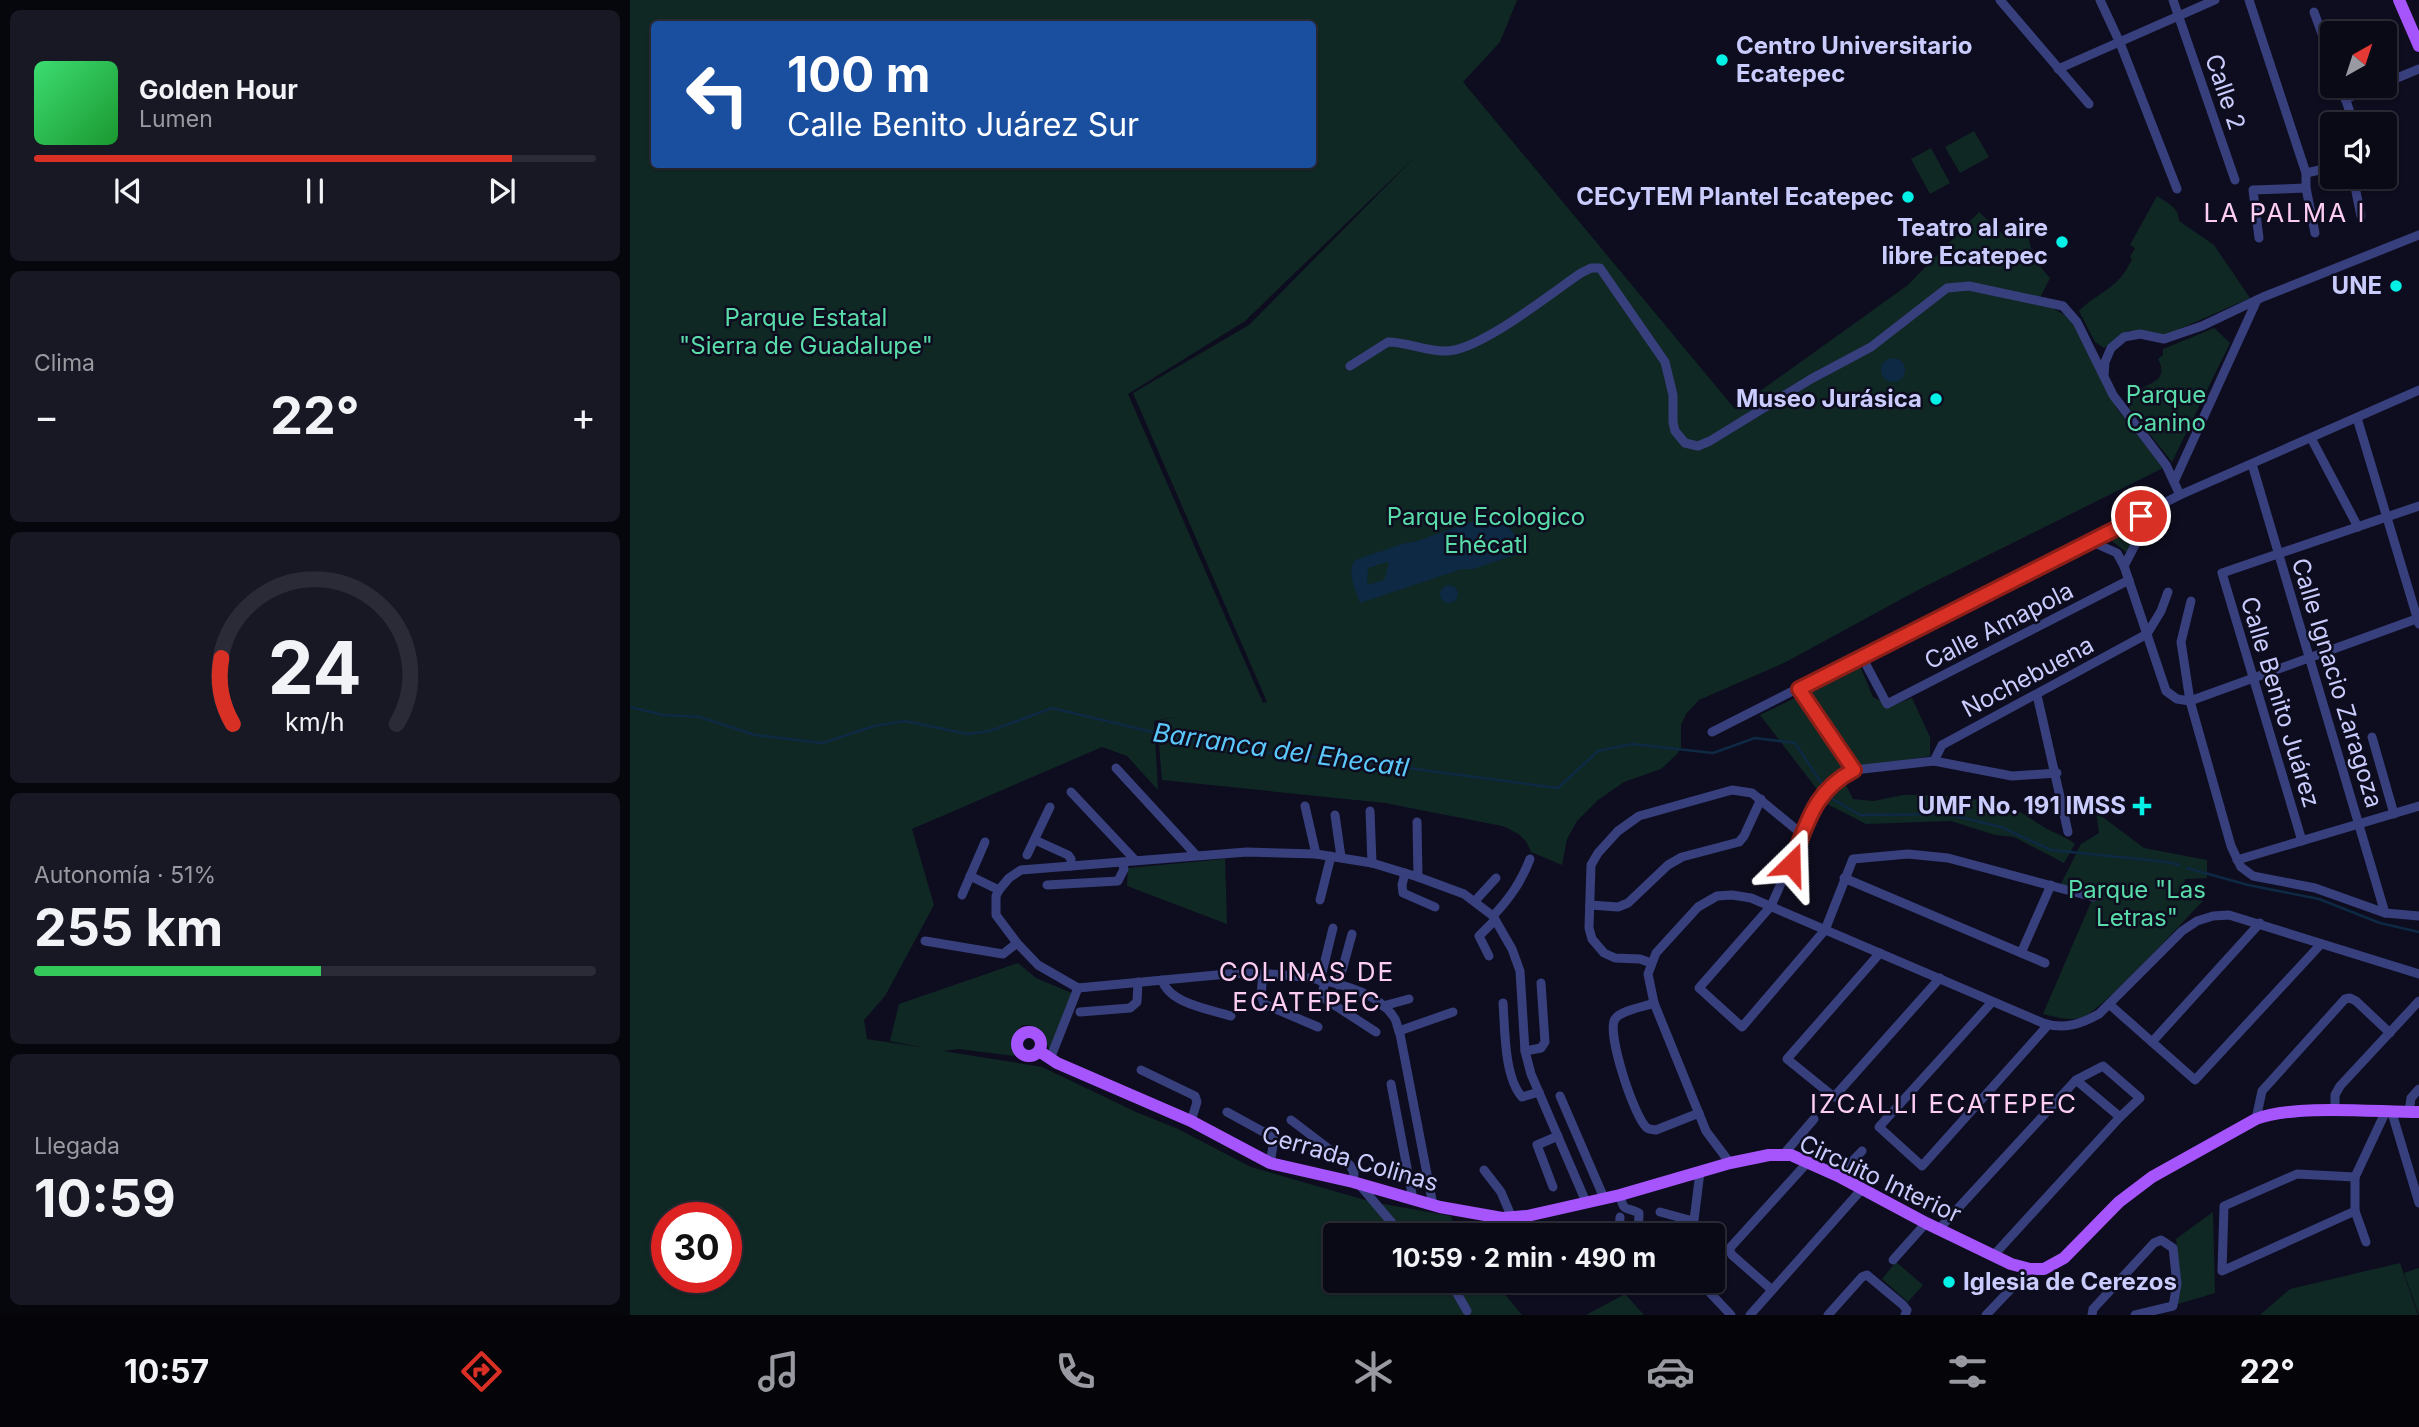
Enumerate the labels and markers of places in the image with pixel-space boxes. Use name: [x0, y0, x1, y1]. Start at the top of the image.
place label: Centro Universitario Ecatepec: [1736, 31, 1972, 88]
marker: Centro Universitario Ecatepec: [1714, 52, 1730, 68]
place label: CECyTEM Plantel Ecatepec: [1576, 182, 1894, 211]
marker: CECyTEM Plantel Ecatepec: [1900, 189, 1916, 205]
place label: Teatro al aire libre Ecatepec: [1881, 213, 2048, 270]
marker: Teatro al aire libre Ecatepec: [2054, 234, 2070, 250]
place label: UNE: [2332, 271, 2382, 300]
marker: UNE: [2388, 278, 2404, 294]
place label: Museo Jurásica: [1736, 384, 1922, 413]
marker: Museo Jurásica: [1928, 391, 1944, 407]
pin: [2111, 486, 2171, 546]
place label: UMF No. 191 IMSS: [1918, 791, 2126, 820]
marker: UMF No. 191 IMSS: [2132, 796, 2152, 816]
place label: Iglesia de Cerezos: [1963, 1267, 2177, 1296]
marker: Iglesia de Cerezos: [1941, 1274, 1957, 1290]

